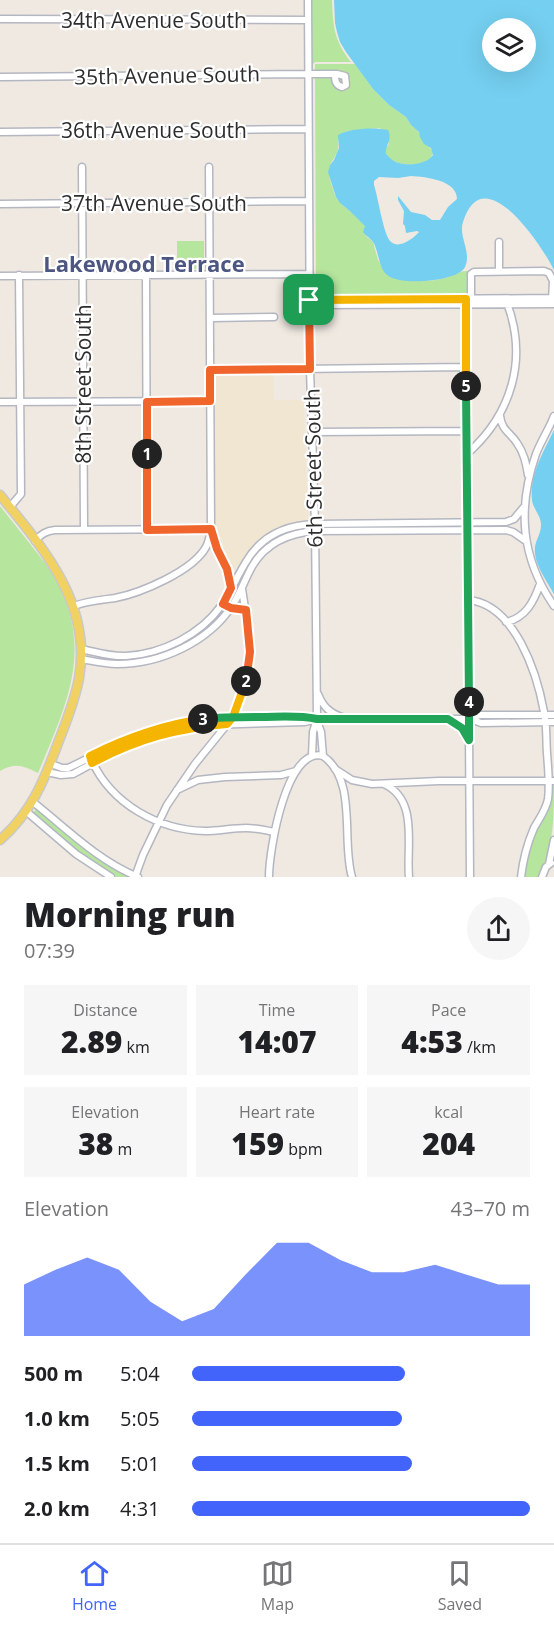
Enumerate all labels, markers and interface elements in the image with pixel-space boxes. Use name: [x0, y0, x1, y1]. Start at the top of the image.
street label: 34th Avenue South: [61, 6, 247, 34]
map controls: [482, 18, 536, 72]
button: layers: [482, 18, 536, 72]
street label: 35th Avenue South: [74, 59, 260, 91]
street label: 36th Avenue South: [61, 116, 247, 144]
street label: 37th Avenue South: [61, 189, 247, 217]
district label: Lakewood Terrace: [43, 248, 245, 278]
pin: [283, 274, 334, 325]
icon: arrive: [292, 283, 325, 316]
street label: 8th Street South: [69, 304, 97, 464]
pin: 5: [451, 371, 481, 401]
text: 5: [461, 375, 471, 397]
street label: 6th Street South: [298, 388, 328, 548]
pin: 1: [132, 439, 162, 469]
text: 1: [142, 443, 152, 465]
pin: 2: [231, 666, 261, 696]
text: 2: [241, 670, 251, 692]
pin: 4: [454, 687, 484, 717]
text: 4: [464, 691, 474, 713]
pin: 3: [188, 704, 218, 734]
text: 3: [198, 708, 208, 730]
text: Morning run: [24, 892, 236, 937]
button: share: [467, 897, 530, 960]
text: 07:39: [24, 937, 75, 964]
text: Distance: [73, 999, 137, 1021]
text: Time: [259, 999, 295, 1021]
text: Pace: [431, 999, 466, 1021]
text: 2.89: [61, 1021, 122, 1062]
text: 14:07: [238, 1021, 316, 1062]
text: 4:53: [401, 1021, 463, 1062]
text: km: [122, 1036, 150, 1058]
text: /km: [463, 1036, 496, 1058]
text: Elevation: [71, 1101, 139, 1123]
text: Heart rate: [239, 1101, 315, 1123]
text: kcal: [434, 1101, 463, 1123]
text: 38: [78, 1123, 113, 1164]
text: 159: [231, 1123, 284, 1164]
text: 204: [422, 1123, 475, 1164]
text: m: [113, 1138, 132, 1160]
text: bpm: [284, 1138, 323, 1160]
text: Elevation: [24, 1195, 109, 1222]
text: 43–70 m: [451, 1195, 530, 1222]
text: 500 m: [24, 1360, 83, 1387]
text: 5:04: [120, 1360, 160, 1387]
text: 1.0 km: [24, 1405, 90, 1432]
text: 5:05: [120, 1405, 160, 1432]
text: 1.5 km: [24, 1450, 90, 1477]
text: 5:01: [120, 1450, 160, 1477]
text: 2.0 km: [24, 1495, 90, 1522]
text: 4:31: [120, 1495, 160, 1522]
tab: Home: [72, 1557, 117, 1615]
tab: Map: [261, 1557, 294, 1615]
tab: Saved: [438, 1557, 482, 1615]

